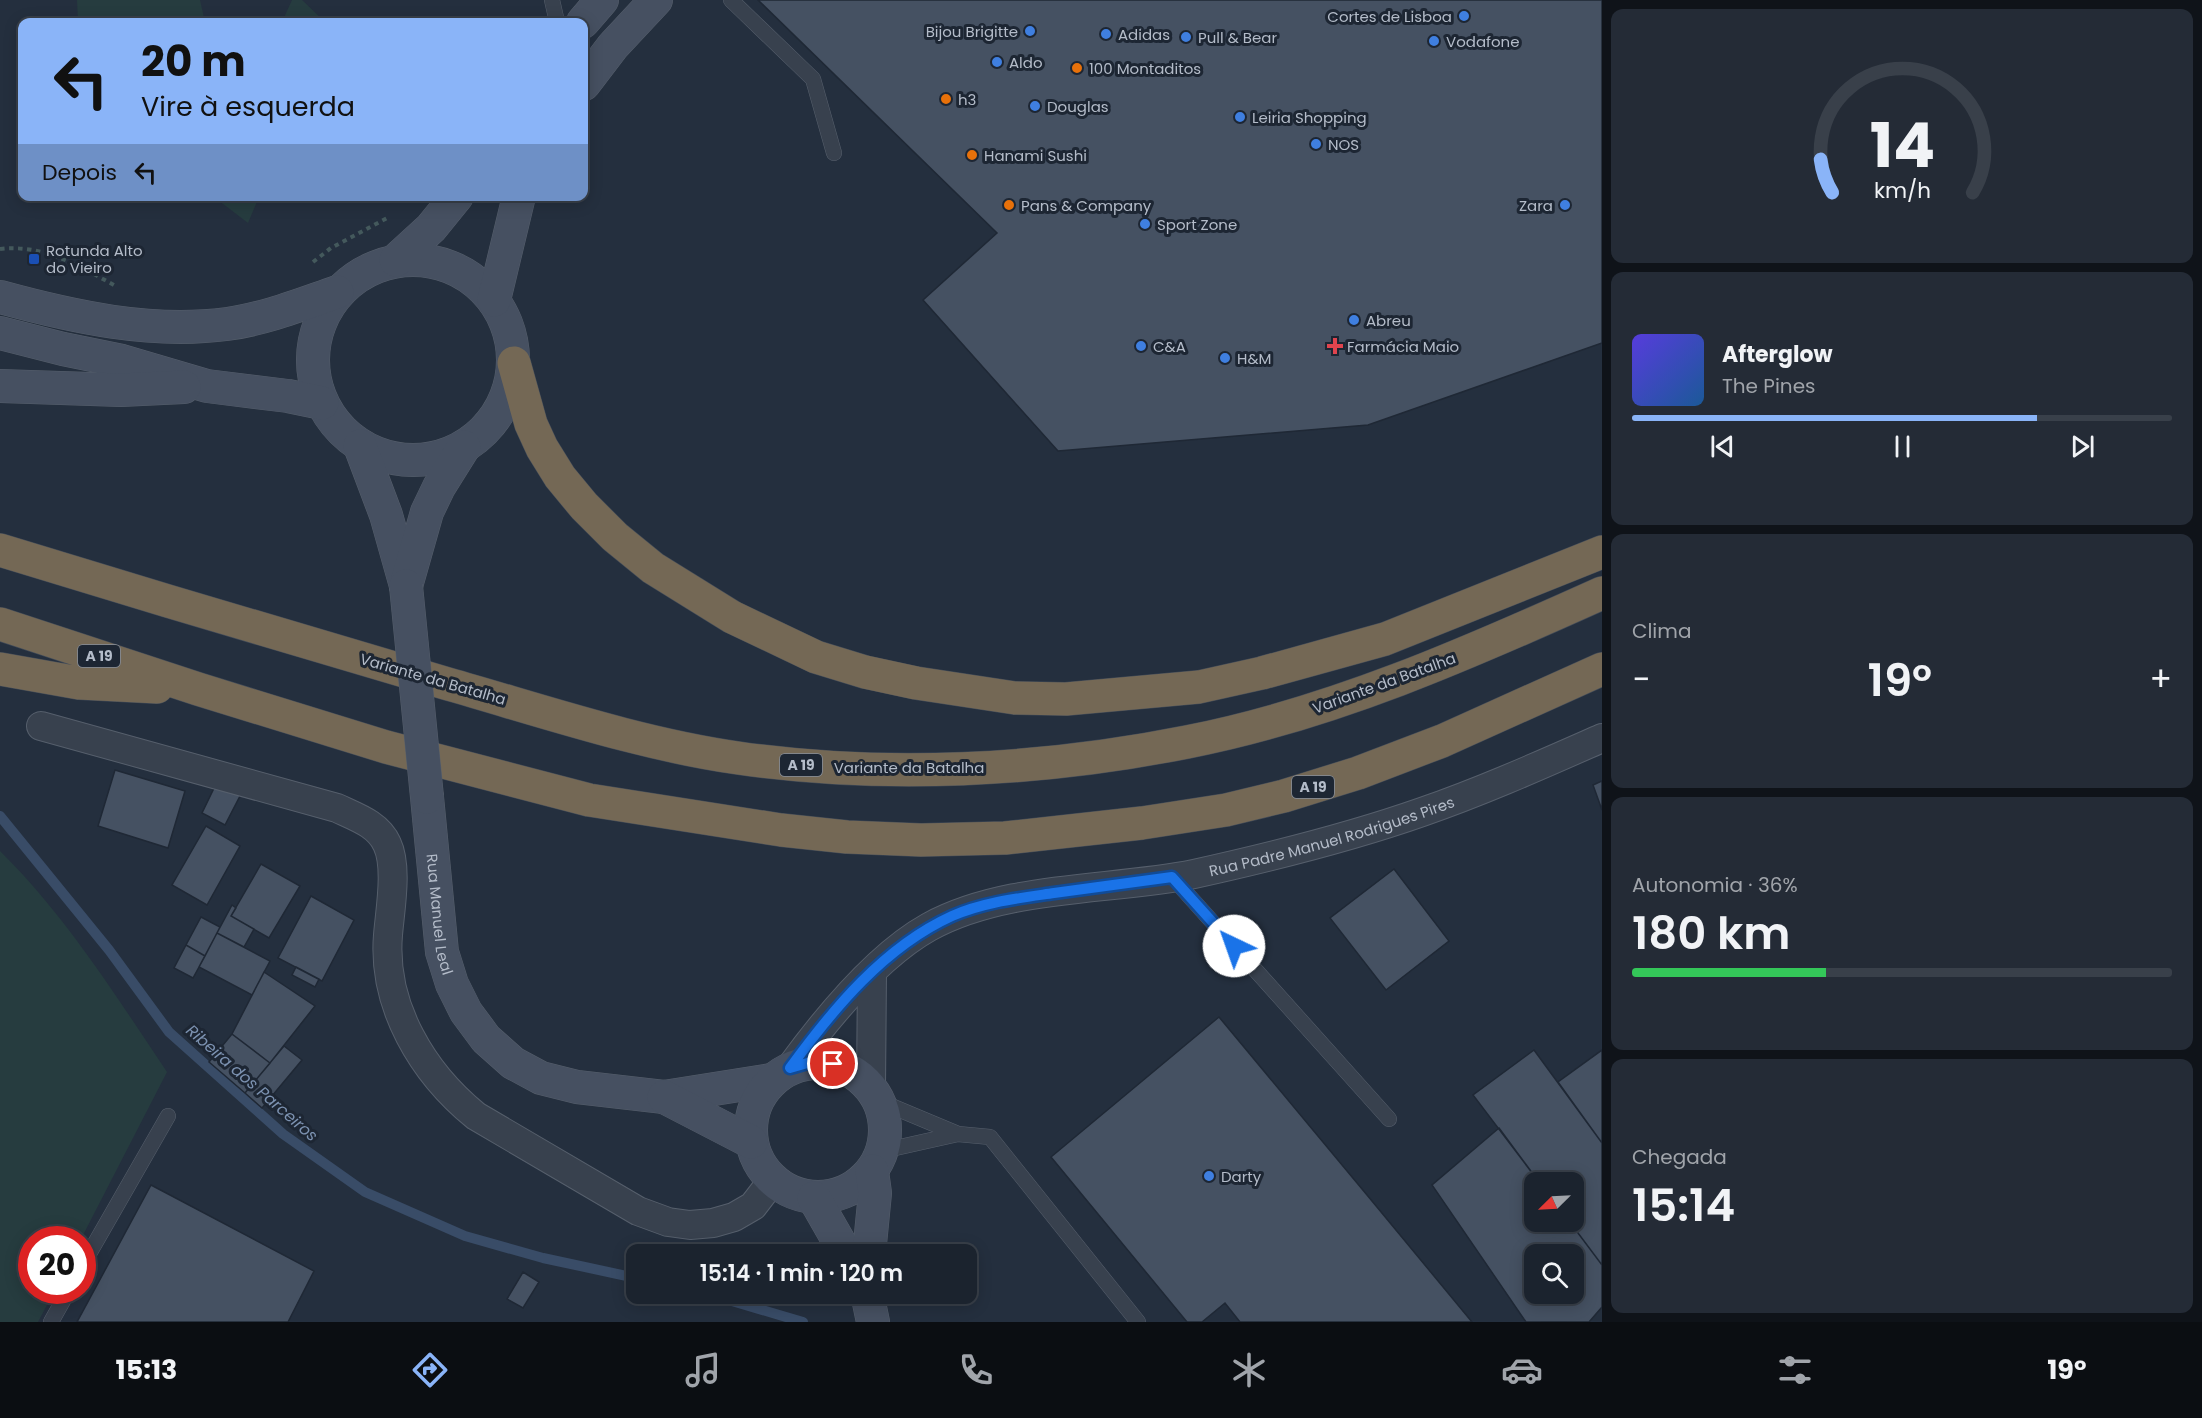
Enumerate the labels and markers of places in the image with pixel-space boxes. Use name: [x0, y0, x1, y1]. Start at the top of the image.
place label: Cortes de Lisboa: [1327, 6, 1452, 27]
marker: Cortes de Lisboa: [1457, 9, 1471, 23]
place label: Bijou Brigitte: [926, 21, 1018, 42]
marker: Bijou Brigitte: [1023, 24, 1037, 38]
place label: Adidas: [1118, 24, 1170, 45]
marker: Adidas: [1099, 27, 1113, 41]
place label: Pull & Bear: [1198, 27, 1277, 48]
marker: Pull & Bear: [1179, 30, 1193, 44]
place label: Vodafone: [1446, 31, 1519, 52]
marker: Vodafone: [1427, 34, 1441, 48]
place label: Aldo: [1009, 52, 1043, 73]
marker: Aldo: [990, 55, 1004, 69]
place label: 100 Montaditos: [1089, 58, 1201, 79]
marker: 100 Montaditos: [1070, 61, 1084, 75]
place label: h3: [958, 89, 976, 110]
marker: h3: [939, 92, 953, 106]
place label: Douglas: [1047, 96, 1109, 117]
marker: Douglas: [1028, 99, 1042, 113]
place label: Leiria Shopping: [1252, 107, 1367, 128]
marker: Leiria Shopping: [1233, 110, 1247, 124]
place label: NOS: [1328, 134, 1359, 155]
marker: NOS: [1309, 137, 1323, 151]
place label: Hanami Sushi: [984, 145, 1087, 166]
marker: Hanami Sushi: [965, 148, 979, 162]
place label: Pans & Company: [1021, 195, 1152, 216]
place label: Zara: [1519, 195, 1553, 216]
marker: Pans & Company: [1002, 198, 1016, 212]
marker: Zara: [1558, 198, 1572, 212]
place label: Sport Zone: [1157, 214, 1237, 235]
marker: Sport Zone: [1138, 217, 1152, 231]
place label: Rotunda Alto do Vieiro: [46, 240, 143, 278]
marker: Rotunda Alto do Vieiro: [27, 252, 41, 266]
place label: Abreu: [1366, 310, 1411, 331]
marker: Abreu: [1347, 313, 1361, 327]
place label: C&A: [1153, 336, 1186, 357]
place label: Farmácia Maio: [1347, 336, 1459, 357]
marker: C&A: [1134, 339, 1148, 353]
marker: Farmácia Maio: [1328, 339, 1342, 353]
place label: H&M: [1237, 348, 1271, 369]
marker: H&M: [1218, 351, 1232, 365]
pin: [807, 1038, 858, 1089]
place label: Darty: [1221, 1166, 1262, 1187]
marker: Darty: [1202, 1169, 1216, 1183]

